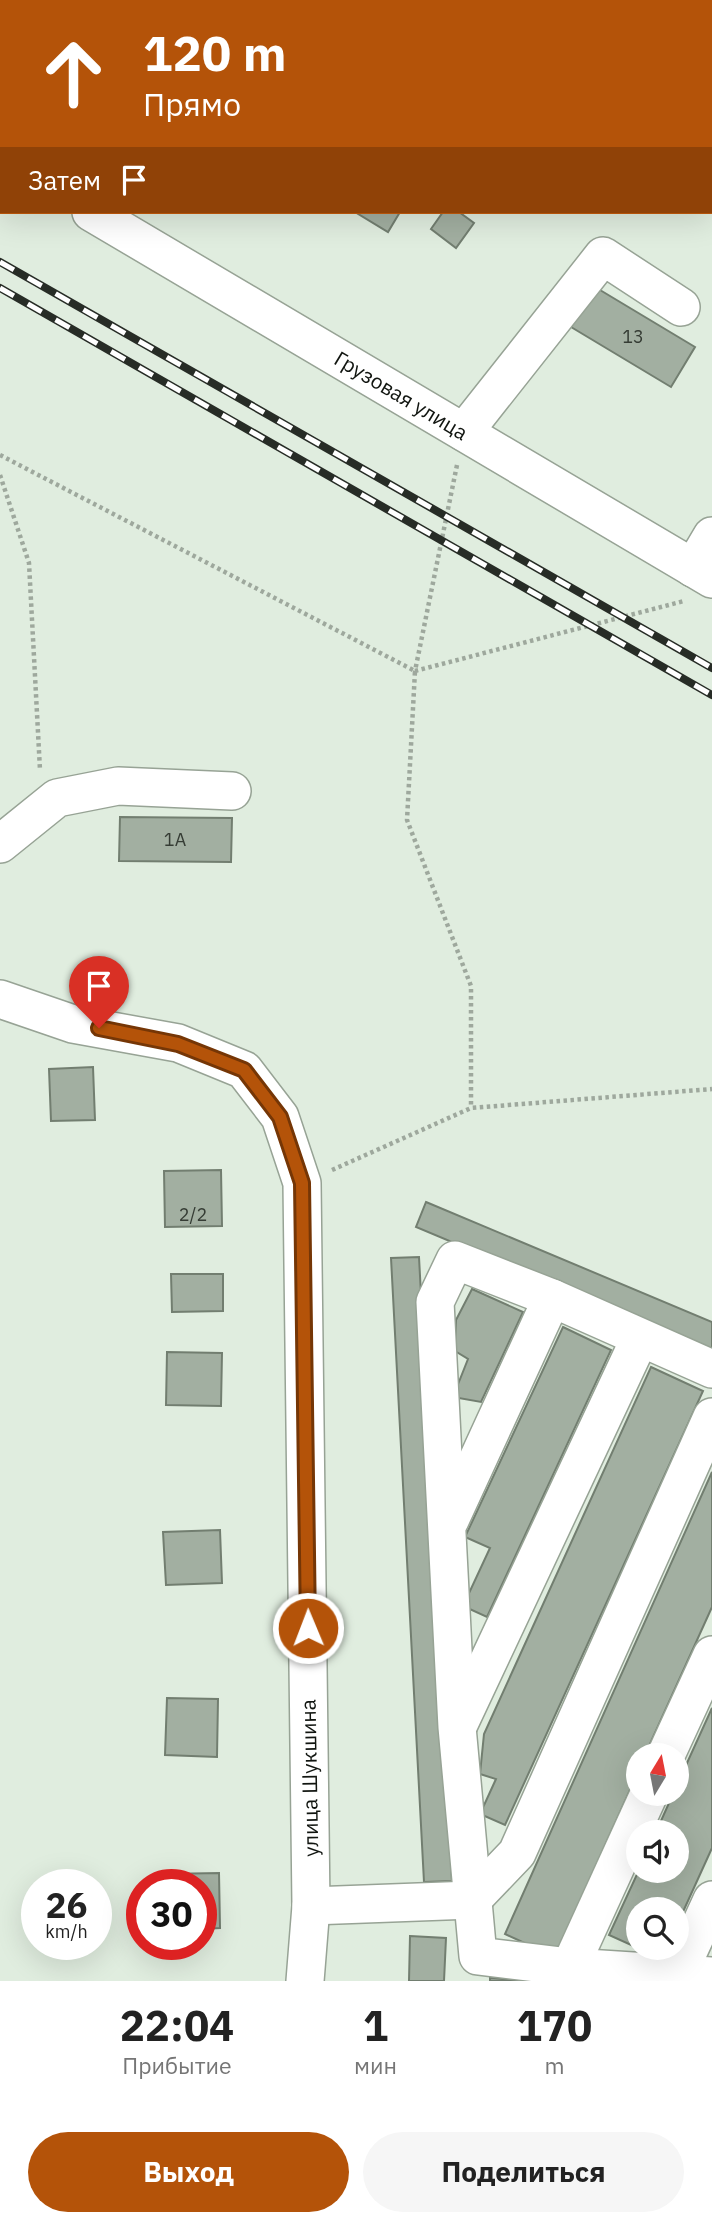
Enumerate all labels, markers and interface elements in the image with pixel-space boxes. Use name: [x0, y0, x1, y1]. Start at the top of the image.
text: 120 m: [143, 21, 287, 84]
icon: ahead: [28, 28, 119, 119]
text: Прямо: [143, 83, 241, 125]
icon: arrive: [115, 161, 153, 199]
text: Затем: [28, 163, 101, 197]
house number: 13: [622, 325, 644, 348]
street label: Грузовая улица: [329, 344, 474, 446]
house number: 1А: [164, 828, 187, 851]
pin: [69, 956, 129, 1028]
icon: arrive: [80, 967, 118, 1005]
house number: 2/2: [179, 1203, 207, 1226]
position arrow: [271, 1591, 345, 1665]
street label: улица Шукшина: [294, 1699, 324, 1857]
north arrow: [626, 1743, 690, 1806]
map controls: [626, 1743, 689, 1960]
button: sound: [626, 1820, 689, 1883]
speed limit sign: 30: [126, 1869, 217, 1960]
text: 26: [45, 1882, 88, 1928]
button: search: [626, 1897, 689, 1960]
text: km/h: [45, 1920, 88, 1943]
text: 22:04: [120, 1998, 234, 2053]
text: 1: [363, 1998, 388, 2053]
text: 170: [517, 1998, 592, 2053]
text: Прибытие: [122, 2050, 232, 2080]
text: мин: [354, 2050, 397, 2080]
text: m: [544, 2050, 565, 2080]
button: Выход: [28, 2132, 349, 2212]
button: Поделиться: [363, 2132, 684, 2212]

